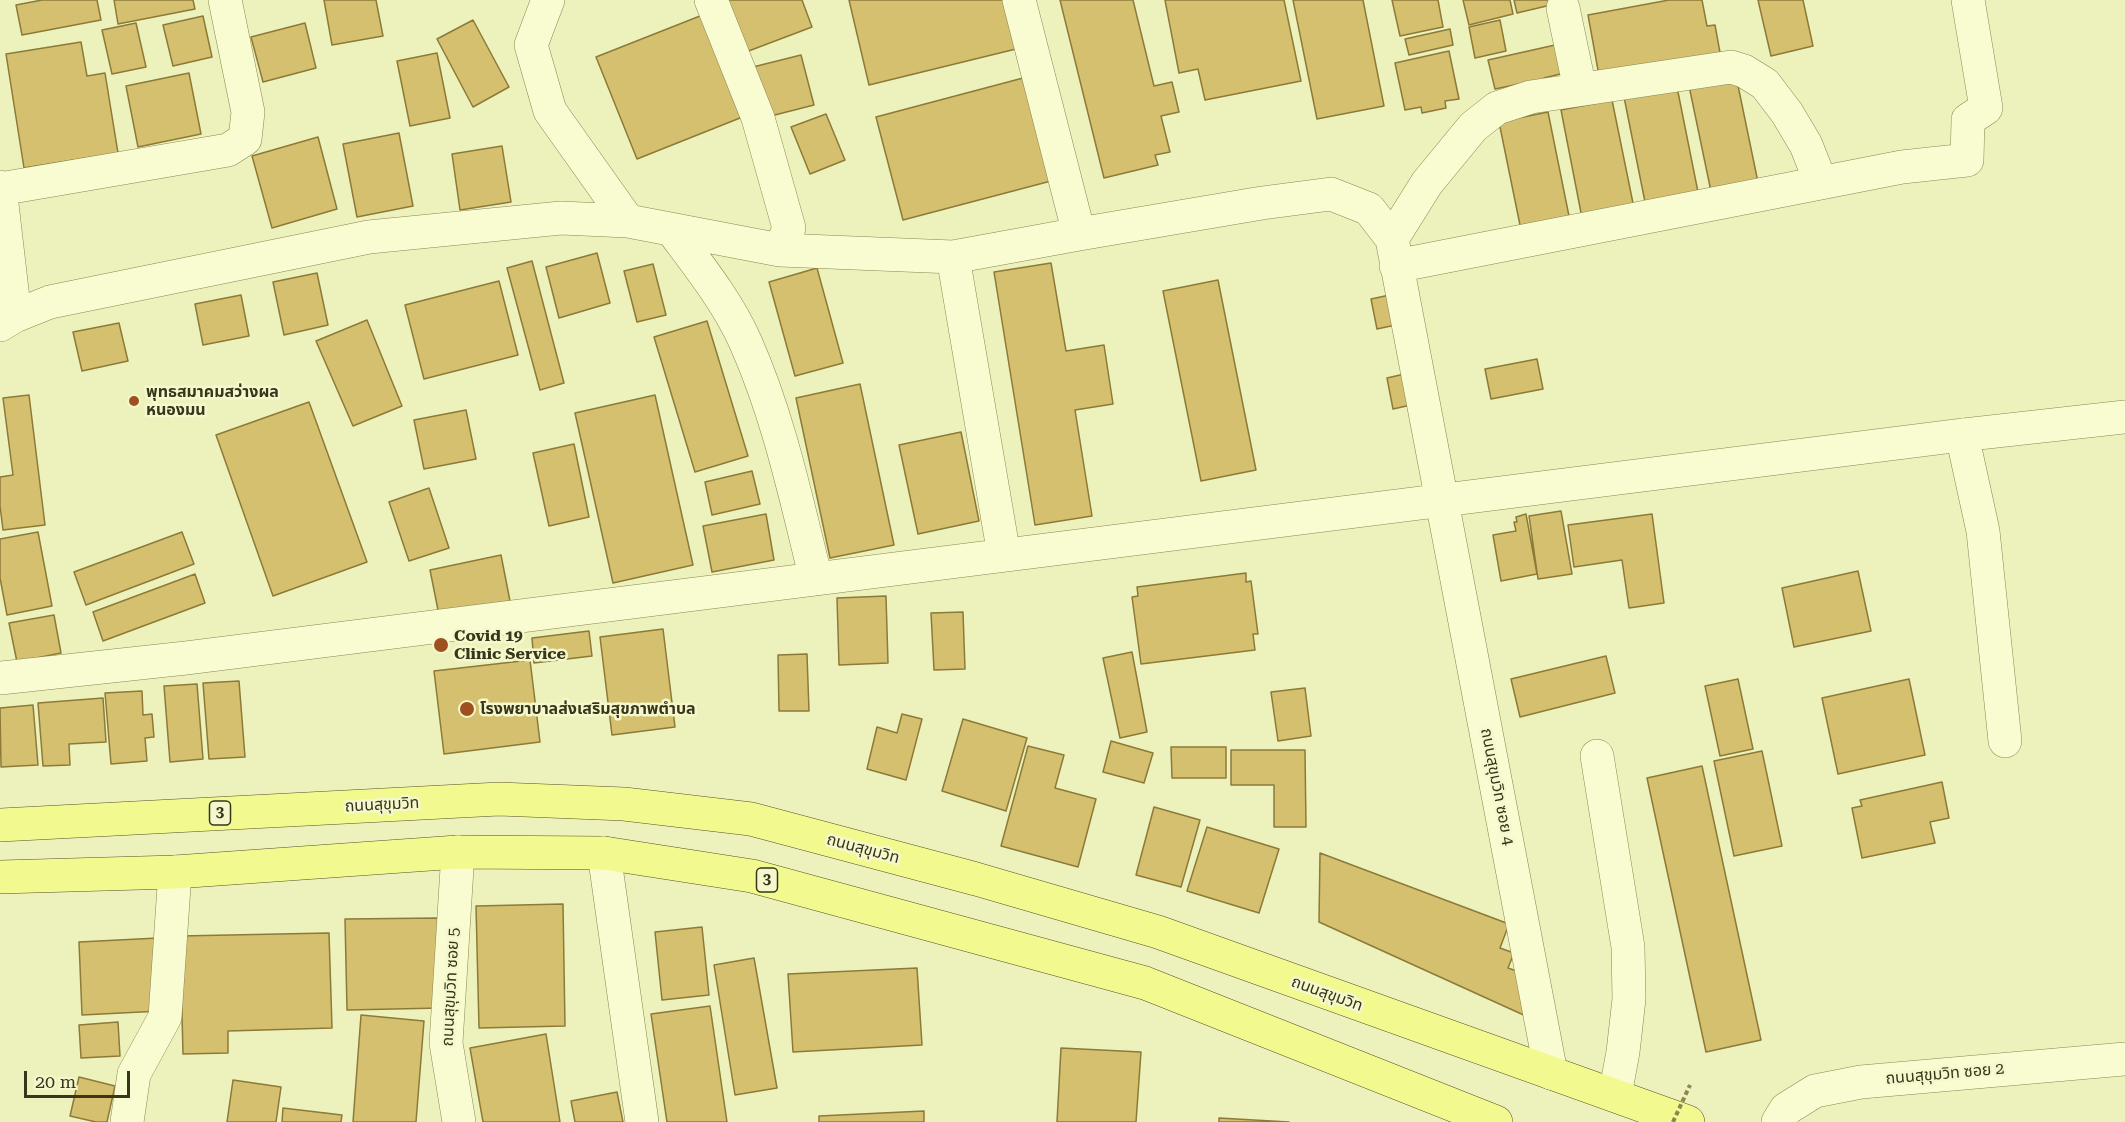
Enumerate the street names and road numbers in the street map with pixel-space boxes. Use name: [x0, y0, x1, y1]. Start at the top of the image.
street label: ถนนสุขุมวิท ซอย 4: [1476, 727, 1518, 847]
street label: ถนนสุขุมวิท: [344, 793, 420, 817]
road number: 3: [210, 801, 230, 825]
street label: ถนนสุขุมวิท: [824, 830, 902, 868]
road number: 3: [756, 868, 777, 892]
street label: ถนนสุขุมวิท ซอย 5: [438, 927, 464, 1047]
street label: ถนนสุขุมวิท: [1289, 972, 1365, 1016]
street label: ถนนสุขุมวิท ซอย 2: [1885, 1059, 2005, 1089]

